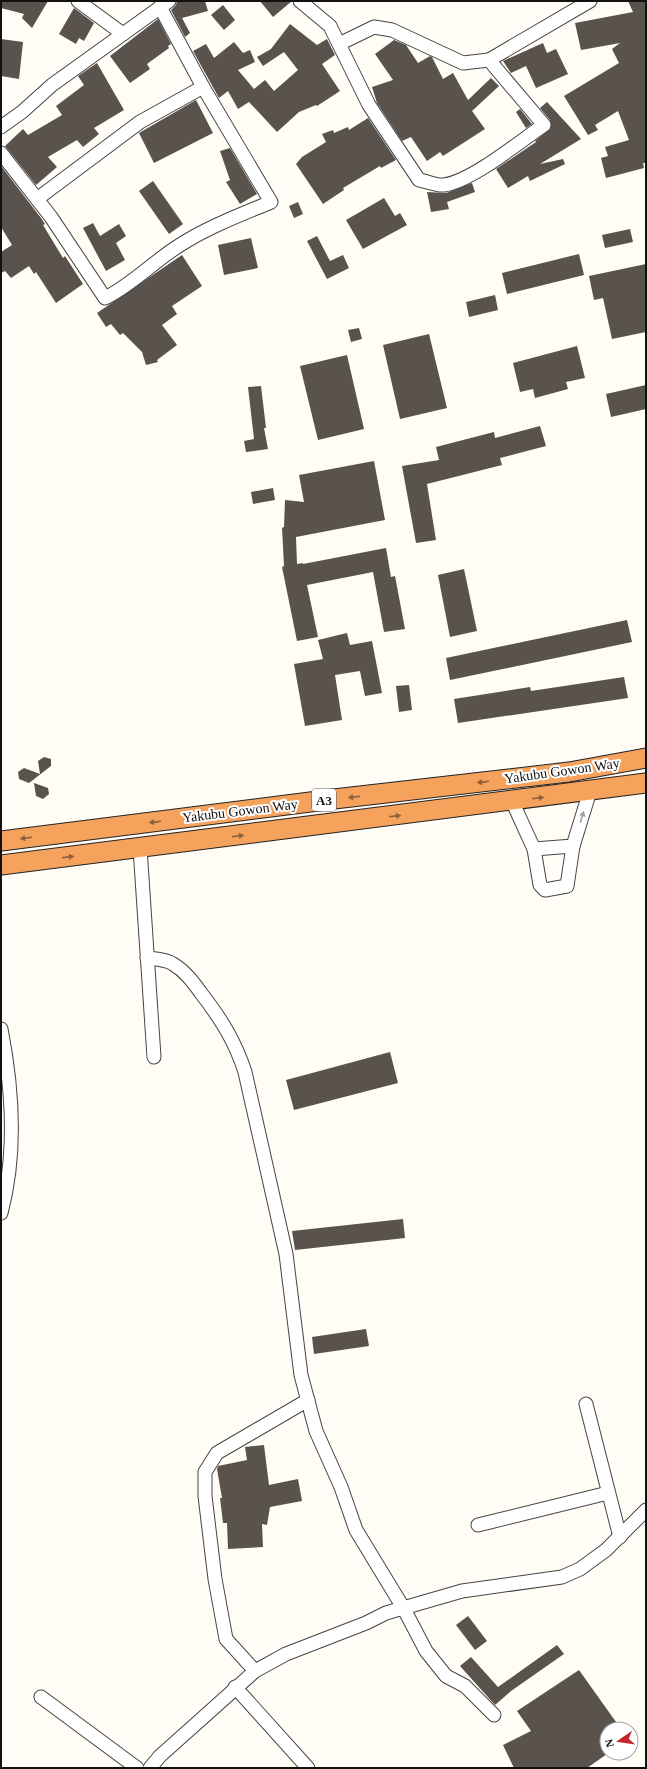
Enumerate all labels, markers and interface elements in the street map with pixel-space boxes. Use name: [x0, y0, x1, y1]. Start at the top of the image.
street label: Yakubu Gowon Way: [503, 755, 621, 787]
one-way arrow: [477, 779, 489, 785]
road number: A3: [312, 789, 336, 811]
one-way arrow: [348, 794, 360, 800]
one-way arrow: [532, 795, 544, 801]
street label: Yakubu Gowon Way: [181, 796, 299, 826]
one-way arrow: [579, 810, 585, 822]
one-way arrow: [389, 813, 401, 819]
one-way arrow: [149, 819, 161, 825]
one-way arrow: [232, 833, 244, 839]
one-way arrow: [20, 835, 32, 841]
one-way arrow: [61, 854, 74, 860]
north arrow: [599, 1721, 639, 1761]
text: N: [603, 1738, 616, 1748]

